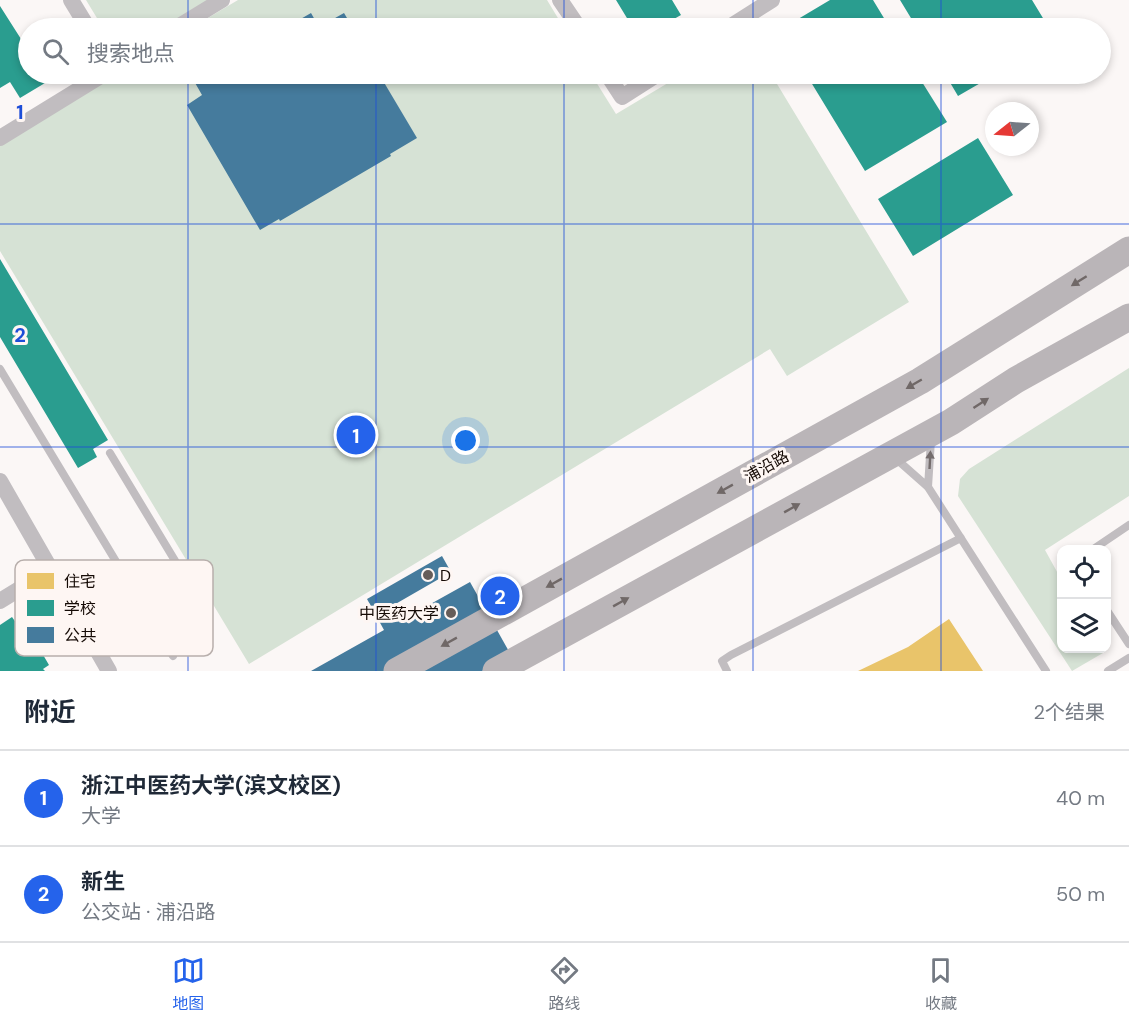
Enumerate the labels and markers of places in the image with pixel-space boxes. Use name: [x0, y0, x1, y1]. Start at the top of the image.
pin: 1: [336, 412, 376, 458]
place label: D: [440, 565, 451, 586]
marker: D: [421, 568, 435, 582]
pin: 2: [480, 574, 520, 618]
place label: 中医药大学: [359, 603, 439, 624]
marker: 中医药大学: [444, 606, 458, 620]

